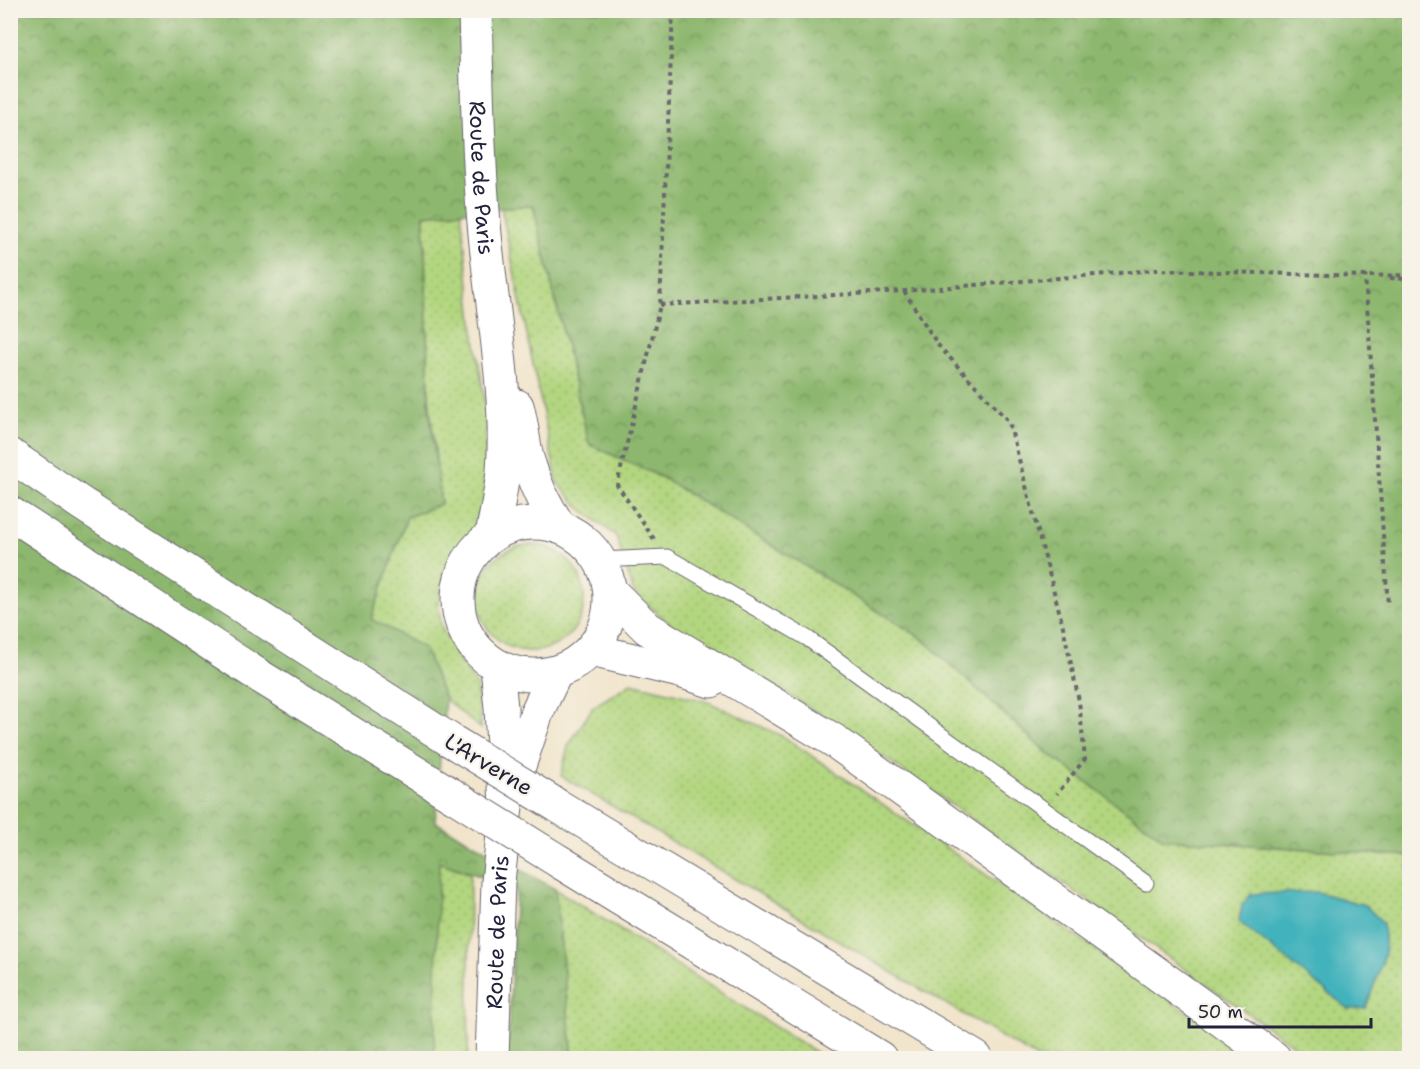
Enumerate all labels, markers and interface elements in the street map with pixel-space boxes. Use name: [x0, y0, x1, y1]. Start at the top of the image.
street label: Route de Paris: [462, 100, 501, 256]
street label: L'Arverne: [439, 727, 538, 802]
street label: Route de Paris: [480, 853, 516, 1010]
scale bar: [1189, 991, 1370, 1029]
text: 50 m: [1198, 1000, 1243, 1024]

